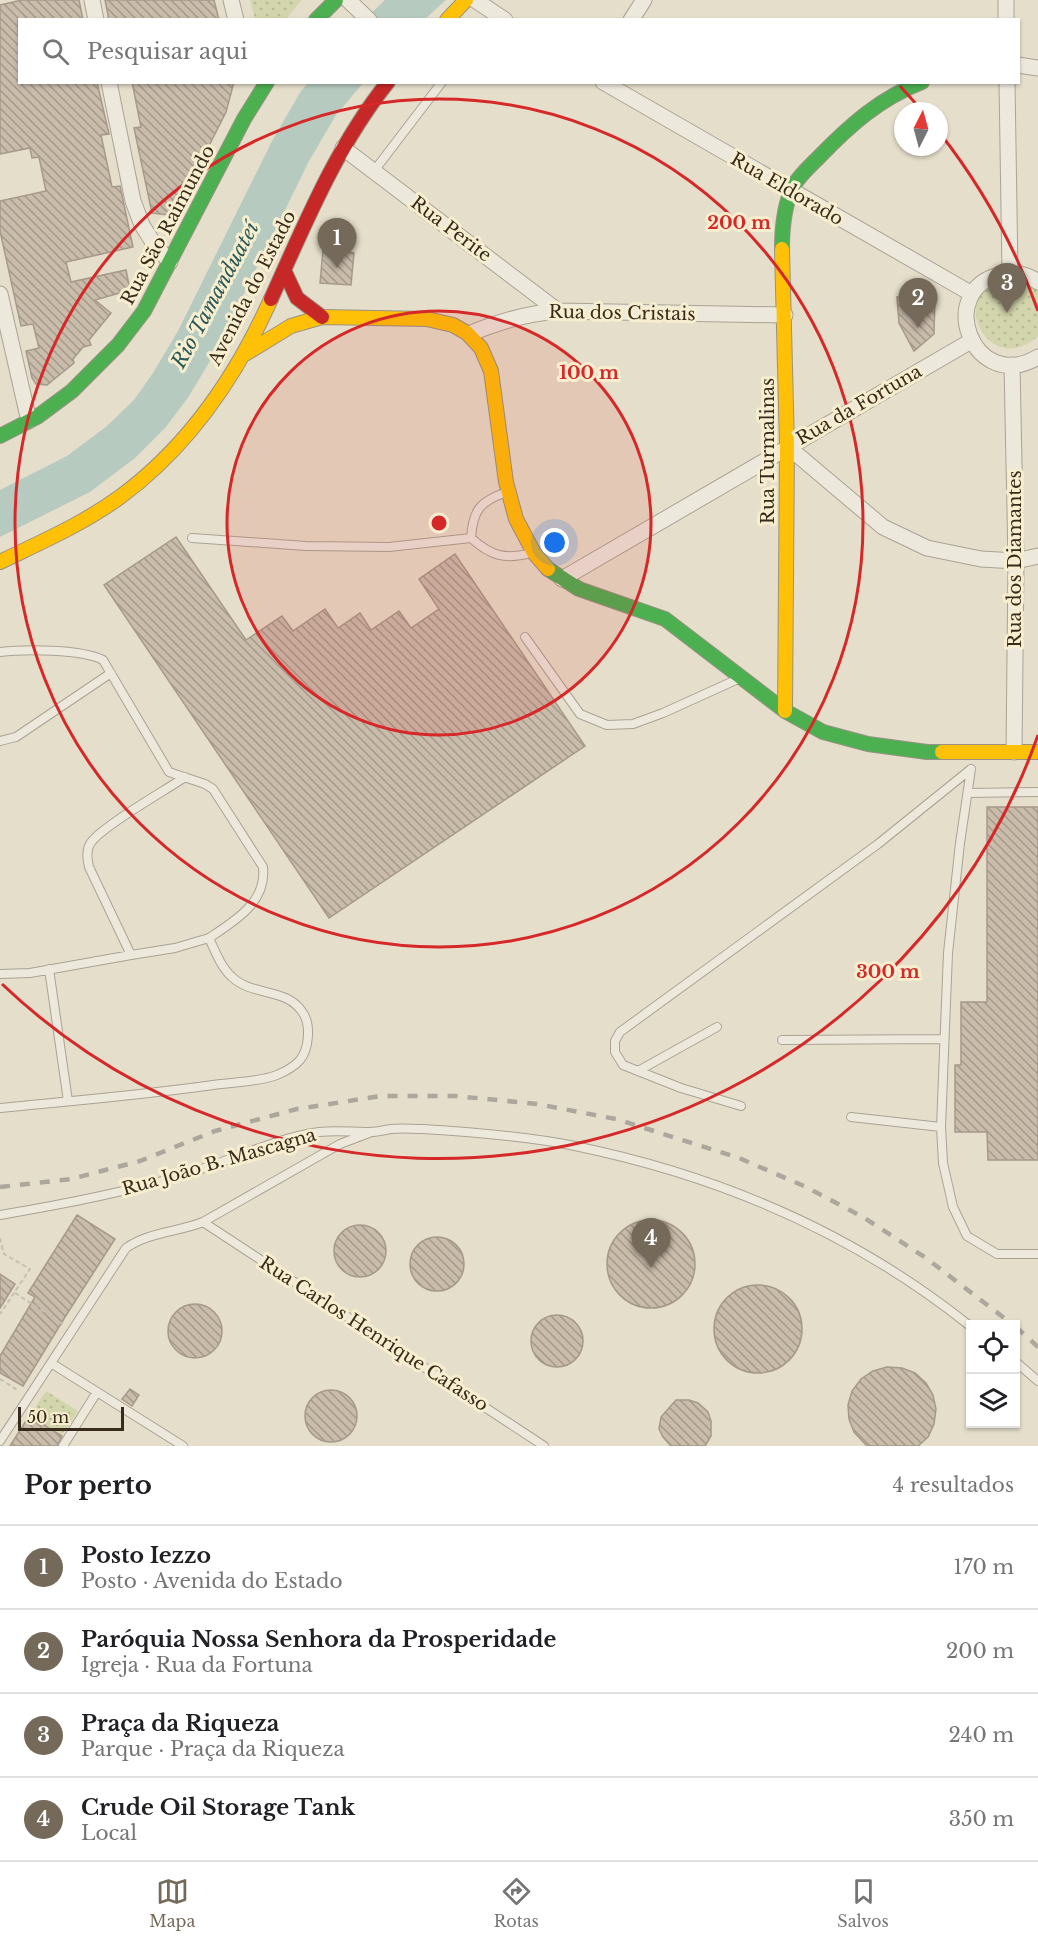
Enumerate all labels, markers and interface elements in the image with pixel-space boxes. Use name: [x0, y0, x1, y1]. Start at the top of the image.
search box: [18, 18, 1020, 84]
icon: search: [39, 35, 72, 68]
text: Pesquisar aqui: [87, 38, 248, 65]
north arrow: [894, 102, 948, 156]
street label: Rua São Raimundo: [117, 141, 219, 309]
street label: Rua Eldorado: [727, 148, 847, 230]
street label: Rua Perite: [406, 192, 496, 266]
street label: Avenida do Estado: [203, 207, 300, 370]
text: 200 m: [707, 212, 771, 234]
water label: Rio Tamanduateí: [166, 216, 265, 373]
pin: 1: [318, 218, 356, 268]
pin: 3: [988, 264, 1026, 313]
pin: 2: [898, 278, 938, 328]
street label: Rua dos Cristais: [548, 301, 696, 325]
street label: Rua da Fortuna: [792, 360, 926, 450]
text: 100 m: [559, 362, 619, 384]
street label: Rua Turmalinas: [757, 378, 779, 524]
street label: Rua dos Diamantes: [1004, 470, 1026, 648]
centre of rings: [429, 513, 449, 533]
your location: [540, 528, 569, 557]
text: 300 m: [856, 961, 920, 983]
street label: Rua João B. Mascagna: [119, 1124, 319, 1200]
pin: 4: [632, 1218, 670, 1268]
street label: Rua Carlos Henrique Cafasso: [256, 1252, 492, 1416]
map controls: [966, 1320, 1020, 1428]
button: locate: [966, 1320, 1020, 1374]
button: layers: [966, 1374, 1020, 1428]
scale bar: [18, 1404, 124, 1432]
text: 50 m: [27, 1407, 69, 1427]
text: Por perto: [24, 1469, 152, 1501]
text: 4 resultados: [893, 1473, 1014, 1497]
text: Posto Iezzo: [81, 1542, 211, 1569]
text: 1: [39, 1555, 48, 1579]
text: 170 m: [954, 1555, 1014, 1579]
text: Posto · Avenida do Estado: [81, 1569, 343, 1593]
text: Paróquia Nossa Senhora da Prosperidade: [81, 1626, 556, 1653]
text: 2: [37, 1639, 50, 1663]
text: 200 m: [946, 1639, 1014, 1663]
text: Igreja · Rua da Fortuna: [81, 1653, 313, 1677]
text: Praça da Riqueza: [81, 1710, 279, 1737]
text: 3: [37, 1723, 50, 1747]
text: 240 m: [949, 1723, 1014, 1747]
text: Parque · Praça da Riqueza: [81, 1737, 345, 1761]
text: Crude Oil Storage Tank: [81, 1794, 355, 1821]
text: 4: [37, 1807, 50, 1831]
text: 350 m: [949, 1807, 1014, 1831]
text: Local: [81, 1821, 137, 1845]
tab: Mapa: [149, 1875, 195, 1931]
tab: Rotas: [494, 1875, 539, 1931]
tab: Salvos: [837, 1875, 889, 1931]

